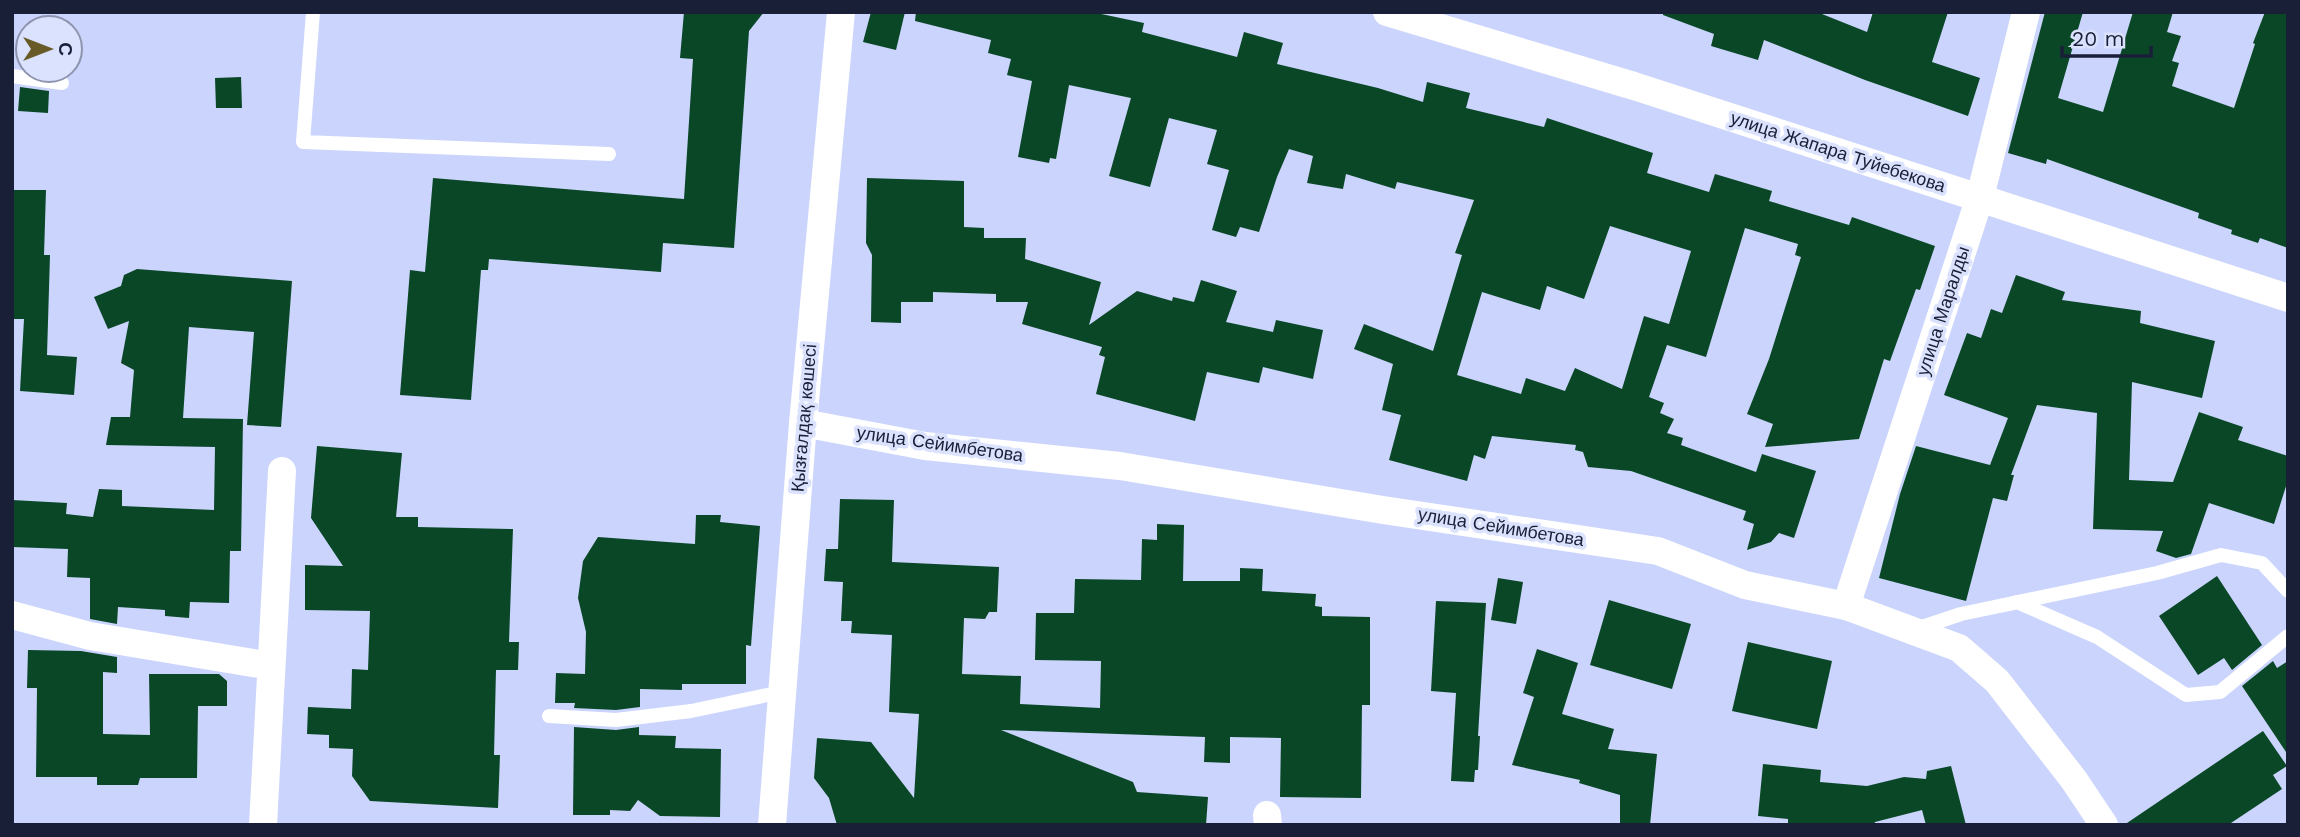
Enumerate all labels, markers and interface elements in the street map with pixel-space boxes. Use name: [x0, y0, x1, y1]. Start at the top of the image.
north arrow: [14, 14, 84, 84]
scale bar: [2062, 14, 2151, 58]
text: 20 m: [2072, 26, 2124, 51]
text: С: [54, 42, 77, 56]
street label: улица Жапара Туйебекова: [1728, 107, 1949, 197]
street label: улица Маралды: [1912, 244, 1973, 378]
street label: Қызғалдақ көшесі: [787, 343, 820, 493]
street label: улица Сейимбетова: [855, 421, 1026, 466]
street label: улица Сейимбетова: [1417, 503, 1587, 550]

